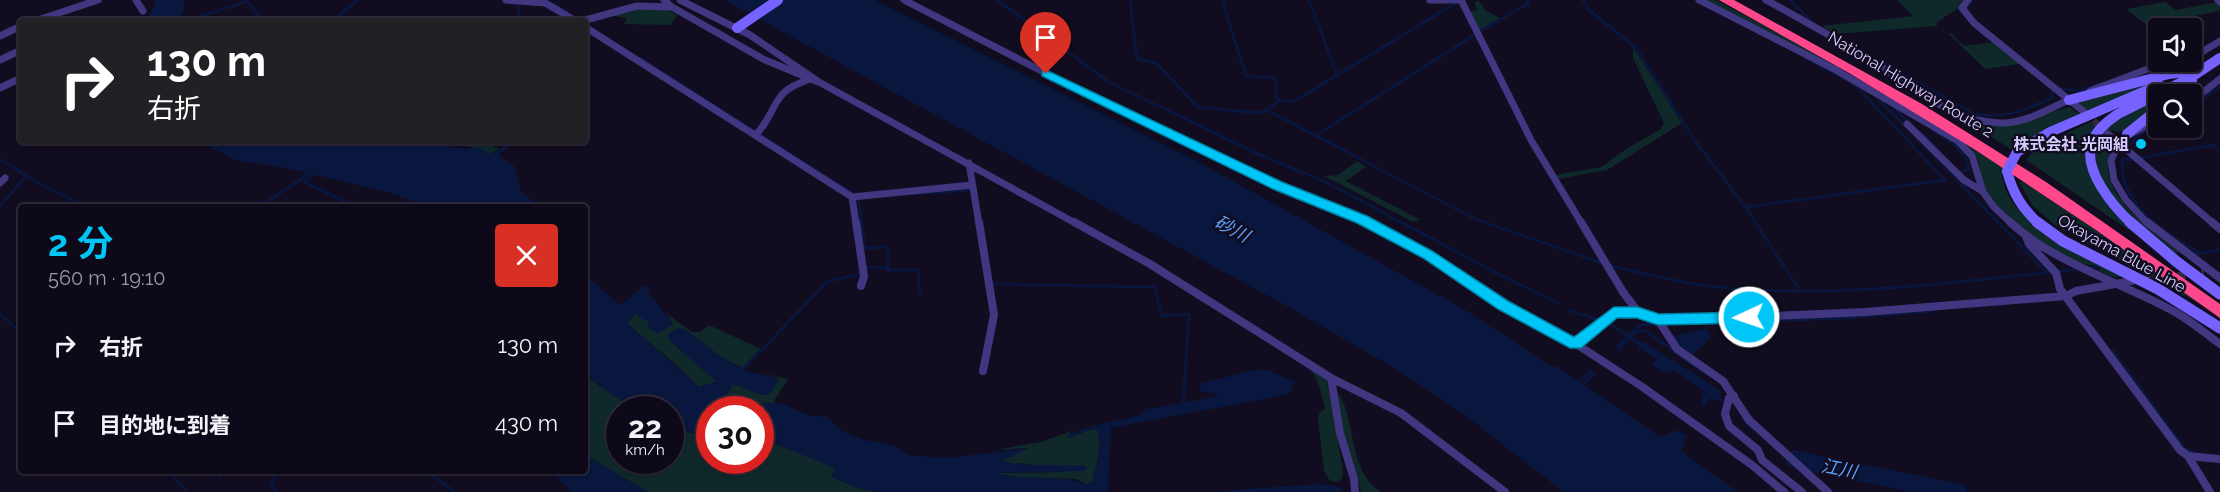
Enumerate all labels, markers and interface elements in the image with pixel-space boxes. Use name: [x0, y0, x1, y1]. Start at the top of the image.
pin: [1020, 12, 1071, 74]
map controls: [2148, 18, 2202, 138]
button: sound: [2148, 18, 2202, 72]
icon: arrive: [1029, 21, 1062, 54]
street label: National Highway Route 2: [1825, 27, 1997, 141]
text: 130 m: [147, 37, 266, 86]
icon: right: [48, 42, 126, 120]
button: search: [2148, 84, 2202, 138]
text: 右折: [147, 93, 201, 124]
place label: 株式会社 光岡組: [2013, 135, 2129, 154]
marker: 株式会社 光岡組: [2134, 137, 2148, 151]
street label: Okayama Blue Line: [2055, 210, 2189, 296]
water label: 砂川: [1211, 211, 1255, 247]
text: 2 分: [48, 222, 113, 264]
button: close: [495, 224, 558, 287]
text: 560 m · 19:10: [48, 266, 166, 290]
position arrow: [1717, 285, 1781, 349]
icon: right: [48, 329, 81, 362]
text: 130 m: [498, 332, 558, 358]
text: 右折: [99, 334, 143, 360]
speed limit sign: 30: [696, 396, 774, 474]
icon: arrive: [48, 407, 81, 440]
text: 430 m: [495, 410, 558, 436]
text: 22: [628, 410, 662, 445]
text: 目的地に到着: [99, 412, 231, 438]
text: km/h: [625, 441, 665, 459]
water label: 江川: [1819, 455, 1861, 483]

